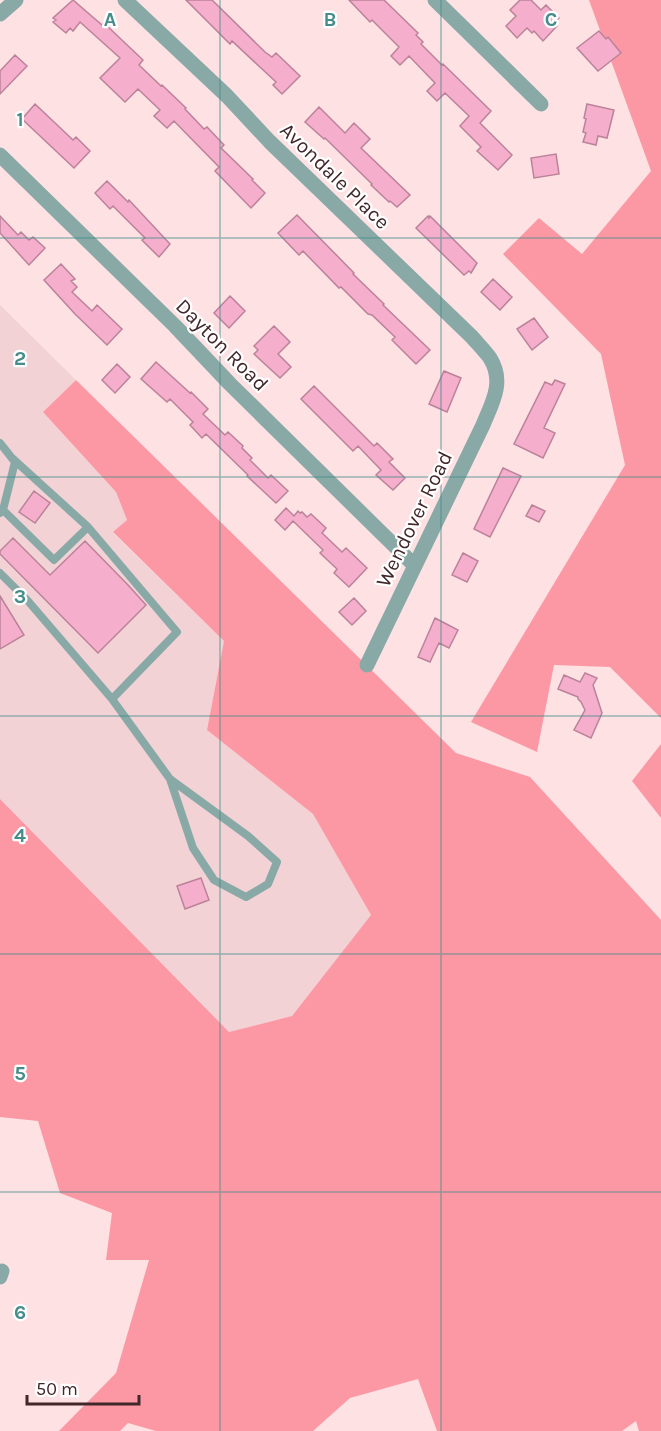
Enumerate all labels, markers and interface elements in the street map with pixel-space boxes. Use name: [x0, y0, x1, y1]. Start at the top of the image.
text: A: [104, 8, 117, 31]
text: B: [324, 8, 336, 31]
text: C: [545, 8, 557, 31]
text: 1: [16, 108, 24, 131]
street label: Avondale Place: [275, 118, 395, 234]
street label: Dayton Road: [171, 294, 273, 396]
text: 2: [14, 347, 26, 370]
street label: Wendover Road: [371, 447, 457, 591]
text: 3: [14, 585, 26, 608]
text: 4: [14, 824, 26, 847]
text: 5: [14, 1062, 26, 1085]
text: 6: [14, 1301, 26, 1324]
scale bar: [27, 1368, 140, 1406]
text: 50 m: [36, 1378, 78, 1400]

